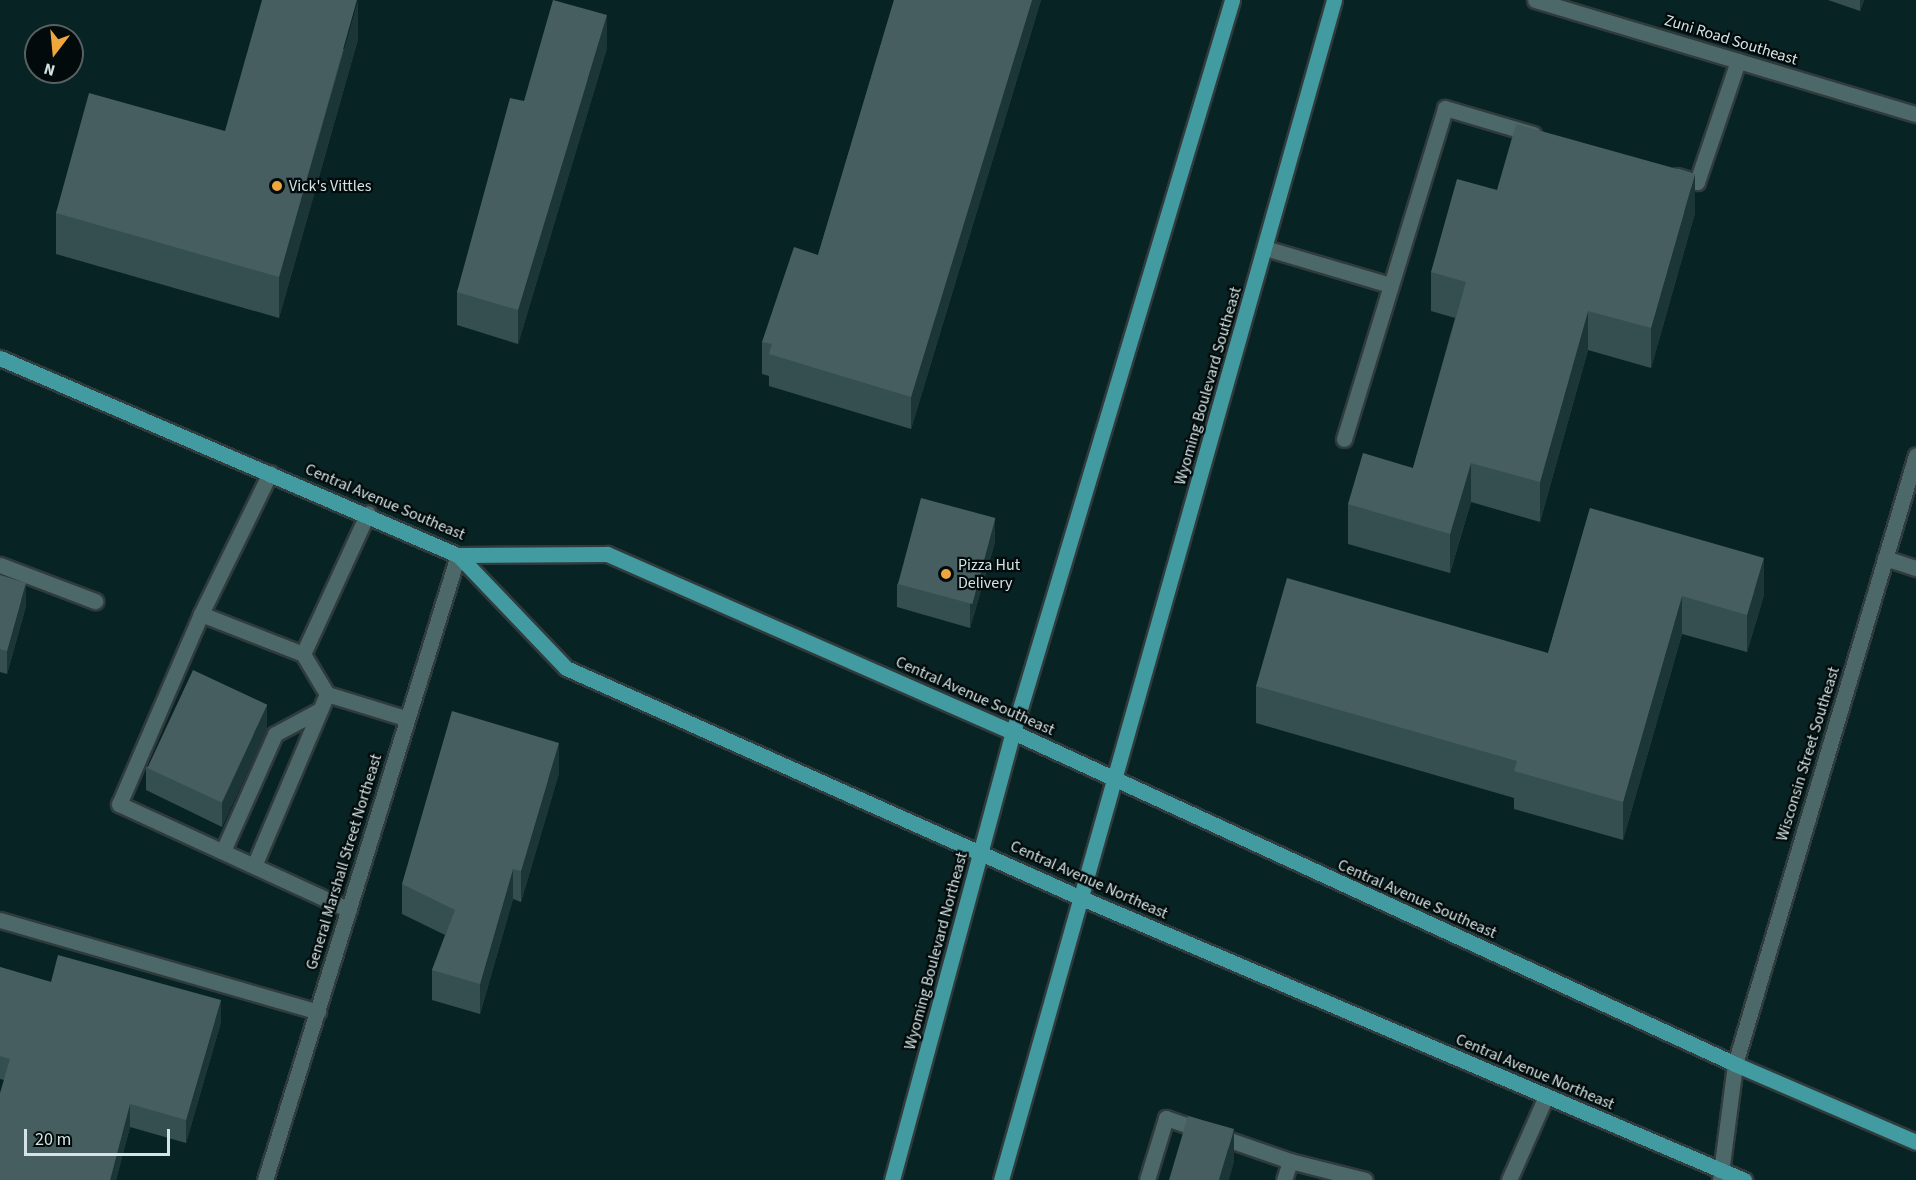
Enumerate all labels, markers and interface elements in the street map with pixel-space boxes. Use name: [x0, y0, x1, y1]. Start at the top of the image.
street label: Zuni Road Southeast: [1662, 11, 1800, 69]
north arrow: [24, 24, 84, 84]
text: N: [41, 57, 58, 81]
place label: Vick's Vittles: [289, 176, 371, 196]
marker: Vick's Vittles: [270, 179, 284, 193]
street label: Wyoming Boulevard Southeast: [1171, 285, 1245, 487]
street label: Central Avenue Southeast: [302, 460, 468, 544]
place label: Pizza Hut Delivery: [958, 555, 1020, 593]
marker: Pizza Hut Delivery: [939, 567, 953, 581]
street label: Central Avenue Southeast: [893, 652, 1057, 740]
street label: Wisconsin Street Southeast: [1772, 665, 1844, 843]
street label: General Marshall Street Northeast: [302, 752, 386, 972]
street label: Central Avenue Northeast: [1007, 837, 1171, 923]
street label: Wyoming Boulevard Northeast: [900, 850, 972, 1052]
street label: Central Avenue Southeast: [1335, 855, 1499, 943]
street label: Central Avenue Northeast: [1453, 1030, 1617, 1114]
scale bar: [27, 1117, 172, 1155]
text: 20 m: [35, 1127, 71, 1152]

